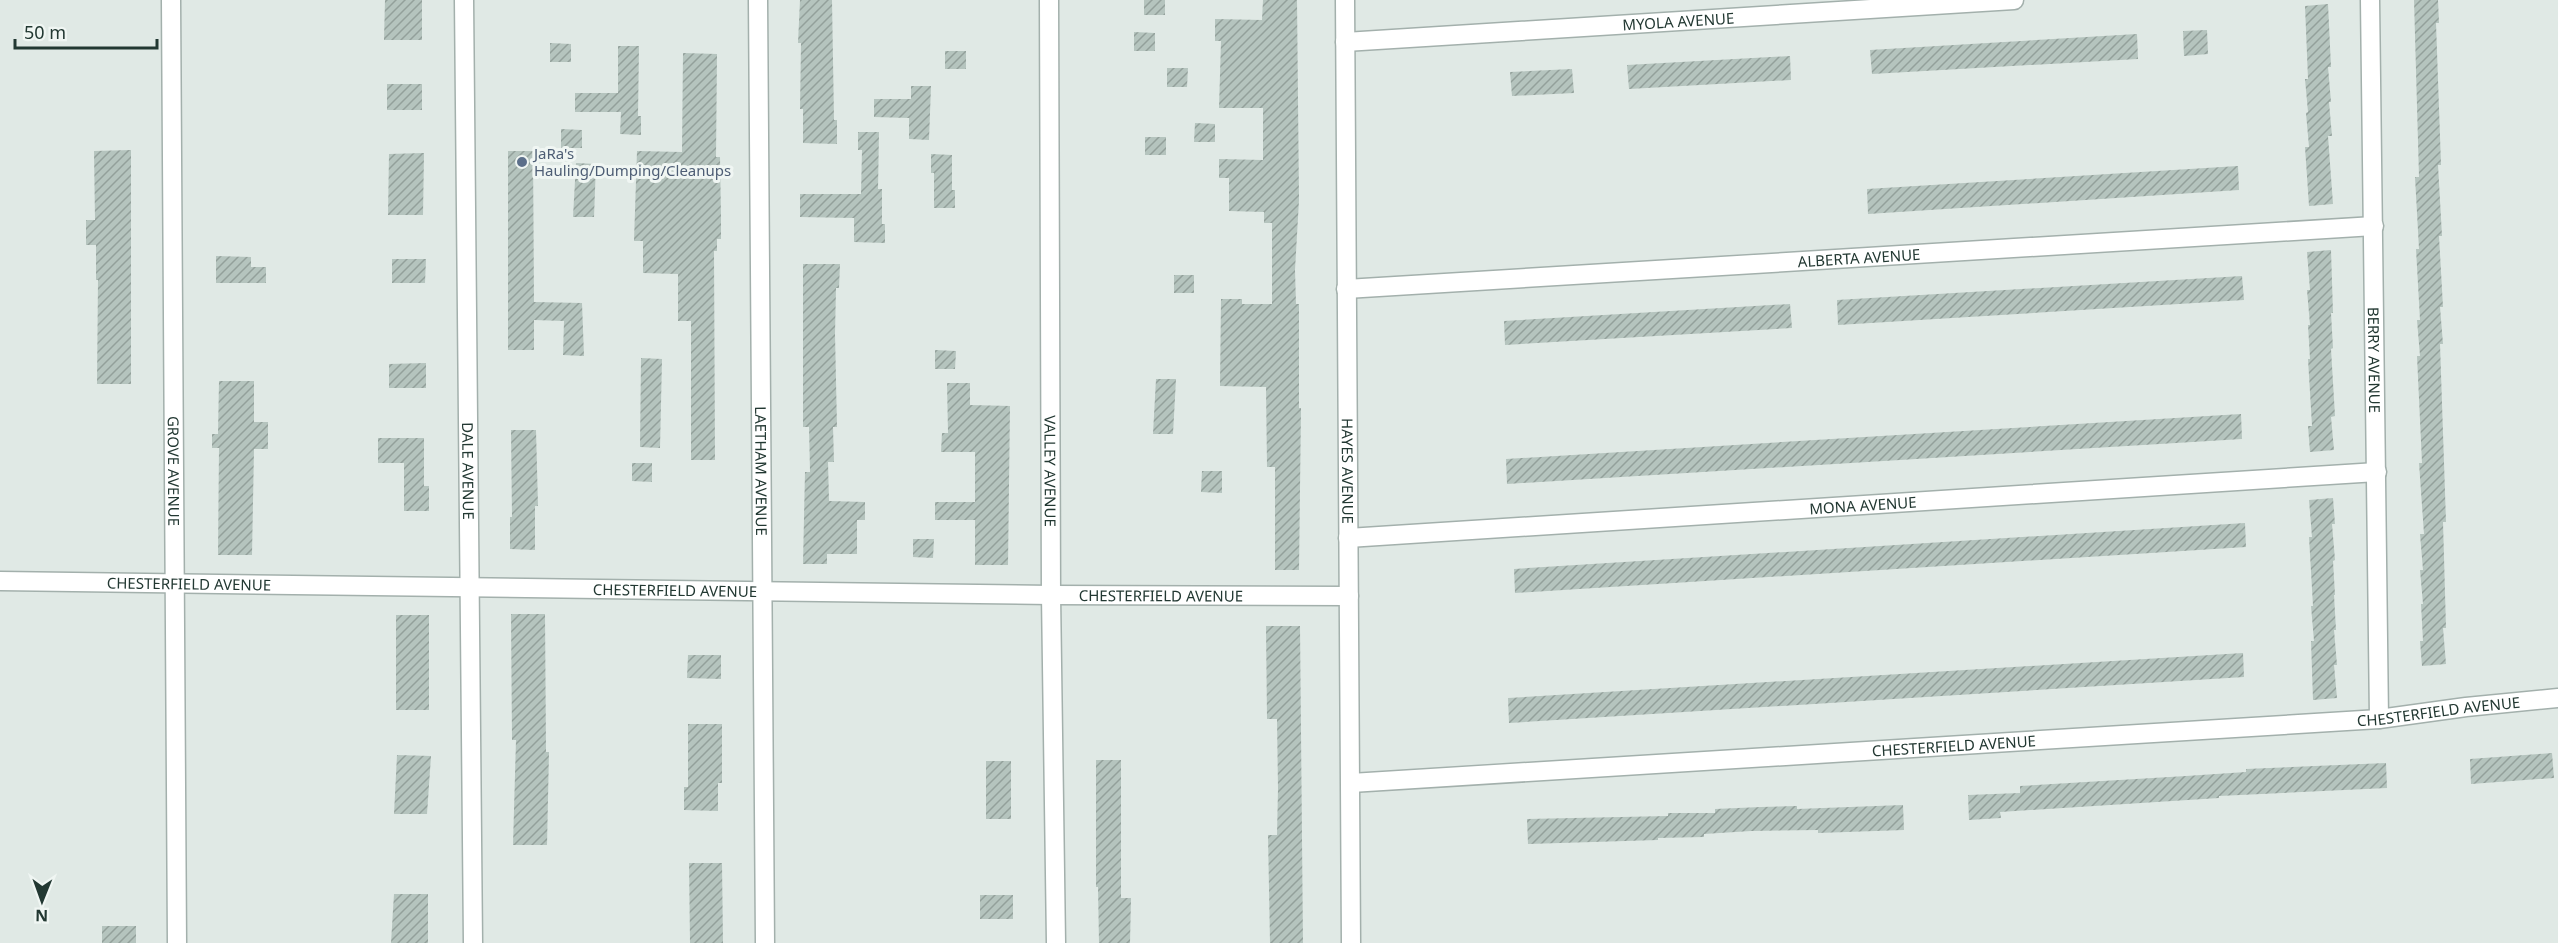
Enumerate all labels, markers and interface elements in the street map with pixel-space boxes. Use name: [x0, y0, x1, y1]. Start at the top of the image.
street label: MYOLA AVENUE: [1622, 8, 1735, 35]
scale bar: [15, 12, 158, 50]
text: 50 m: [24, 20, 66, 44]
place label: JaRa's Hauling/Dumping/Cleanups: [532, 143, 731, 180]
marker: JaRa's Hauling/Dumping/Cleanups: [515, 155, 529, 169]
street label: ALBERTA AVENUE: [1797, 244, 1921, 271]
street label: BERRY AVENUE: [2364, 307, 2385, 413]
street label: LAETHAM AVENUE: [751, 406, 772, 536]
street label: VALLEY AVENUE: [1040, 415, 1061, 527]
street label: GROVE AVENUE: [164, 416, 184, 526]
street label: HAYES AVENUE: [1338, 418, 1358, 524]
street label: DALE AVENUE: [458, 422, 479, 520]
street label: MONA AVENUE: [1809, 492, 1917, 518]
street label: CHESTERFIELD AVENUE: [107, 572, 271, 595]
street label: CHESTERFIELD AVENUE: [593, 579, 757, 601]
street label: CHESTERFIELD AVENUE: [1079, 585, 1243, 606]
street label: CHESTERFIELD AVENUE: [2356, 692, 2521, 730]
street label: CHESTERFIELD AVENUE: [1871, 730, 2036, 761]
north arrow: [12, 871, 72, 931]
text: N: [35, 905, 48, 927]

